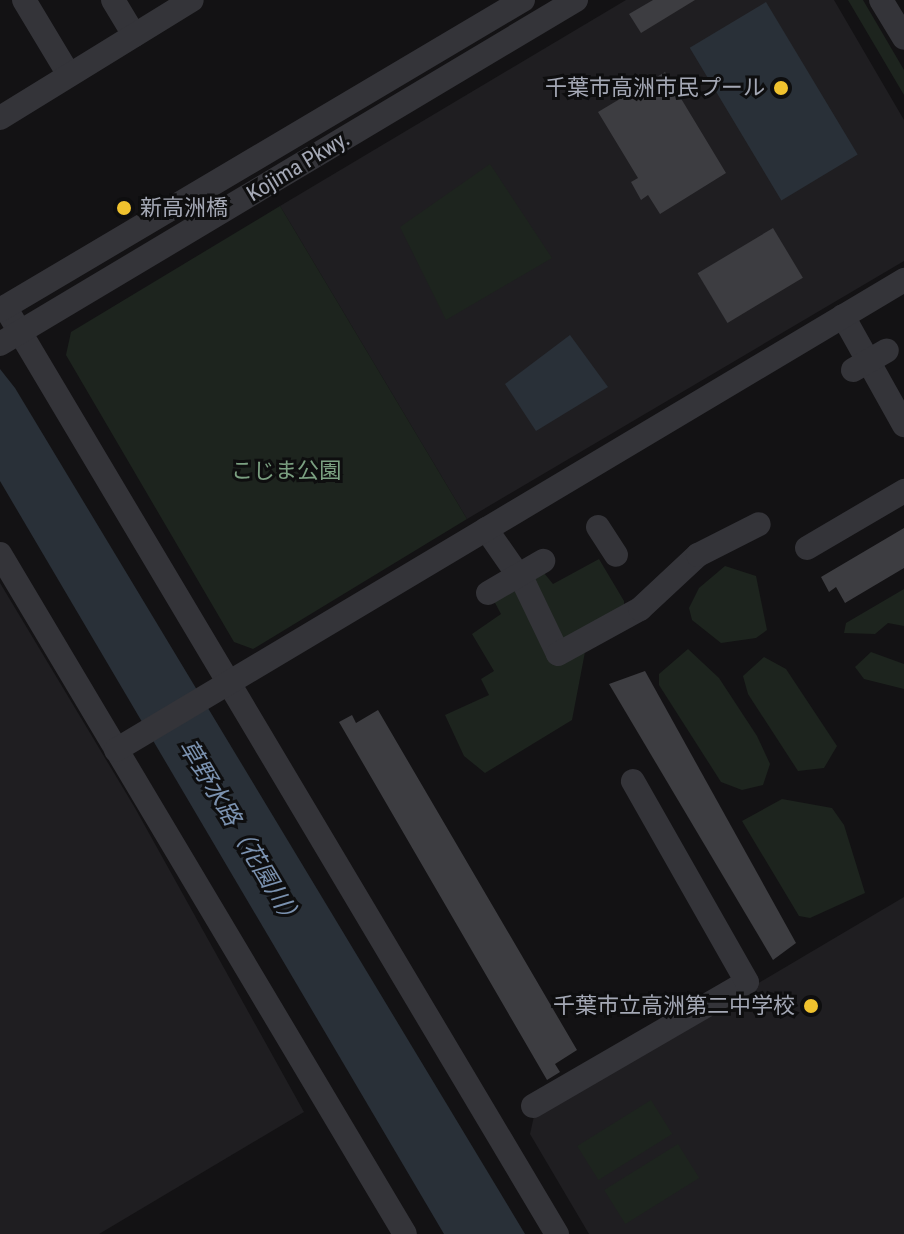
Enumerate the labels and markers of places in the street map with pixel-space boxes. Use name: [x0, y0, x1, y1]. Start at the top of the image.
place label: 千葉市高洲市民プール: [545, 75, 765, 101]
marker: 千葉市高洲市民プール: [772, 79, 790, 97]
place label: 新高洲橋: [140, 195, 228, 221]
marker: 新高洲橋: [115, 199, 133, 217]
place label: 千葉市立高洲第二中学校: [553, 993, 795, 1019]
marker: 千葉市立高洲第二中学校: [802, 997, 820, 1015]

